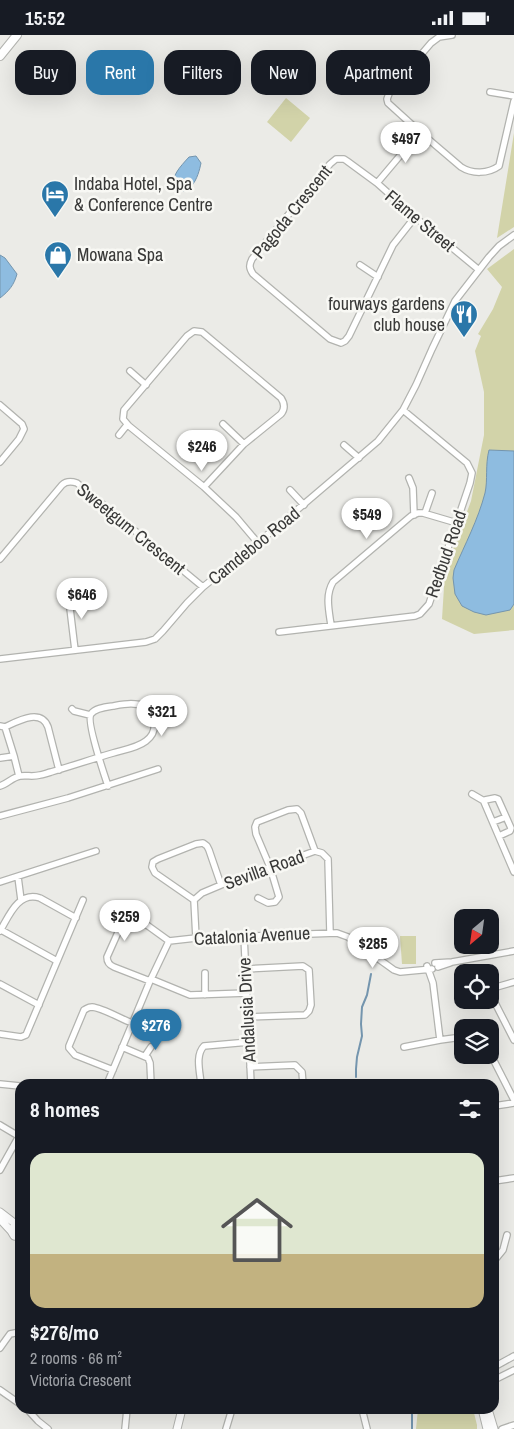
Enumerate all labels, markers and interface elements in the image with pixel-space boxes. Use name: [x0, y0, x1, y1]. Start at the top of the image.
text: 15:52: [25, 5, 65, 31]
chip: Buy: [15, 50, 76, 95]
chip: Rent: [86, 50, 154, 95]
chip: Filters: [164, 50, 241, 95]
chip: New: [251, 50, 316, 95]
chip: Apartment: [326, 50, 430, 95]
pin: $497: [376, 121, 436, 164]
text: $497: [391, 127, 421, 149]
street label: Pagoda Crescent: [246, 159, 337, 264]
place label: Indaba Hotel, Spa & Conference Centre: [74, 171, 213, 217]
hotel icon: Indaba Hotel, Spa & Conference Centre: [40, 179, 70, 218]
street label: Flame Street: [380, 184, 461, 257]
shop icon: Mowana Spa: [43, 240, 73, 279]
place label: Mowana Spa: [77, 242, 163, 267]
place label: fourways gardens club house: [329, 291, 445, 337]
restaurant icon: fourways gardens club house: [449, 299, 479, 338]
pin: $246: [172, 429, 232, 472]
text: $246: [187, 435, 217, 457]
street label: Sweetgum Crescent: [72, 477, 191, 580]
pin: $549: [337, 497, 397, 540]
street label: Camdeboo Road: [202, 501, 305, 590]
text: $549: [352, 503, 382, 525]
street label: Redbud Road: [419, 507, 472, 601]
pin: $646: [52, 577, 112, 620]
text: $646: [67, 583, 97, 605]
pin: $321: [132, 695, 192, 737]
text: $321: [147, 700, 177, 722]
street label: Sevilla Road: [220, 843, 307, 896]
pin: $259: [95, 899, 155, 942]
text: $259: [110, 905, 140, 927]
north arrow: [454, 909, 499, 954]
map controls: [454, 909, 499, 1064]
street label: Catalonia Avenue: [193, 920, 311, 951]
pin: $285: [343, 927, 403, 969]
text: $285: [358, 932, 388, 954]
street label: Andalusia Drive: [231, 957, 262, 1064]
button: locate: [454, 964, 499, 1009]
pin: $276: [126, 1009, 186, 1051]
text: $276: [141, 1014, 171, 1036]
button: layers: [454, 1019, 499, 1064]
text: 8 homes: [30, 1095, 100, 1124]
icon: filters: [456, 1095, 484, 1123]
icon: home: [212, 1185, 302, 1275]
text: $276/mo: [30, 1318, 99, 1347]
text: 2 rooms · 66 m²: [30, 1347, 122, 1369]
text: Victoria Crescent: [30, 1369, 131, 1391]

